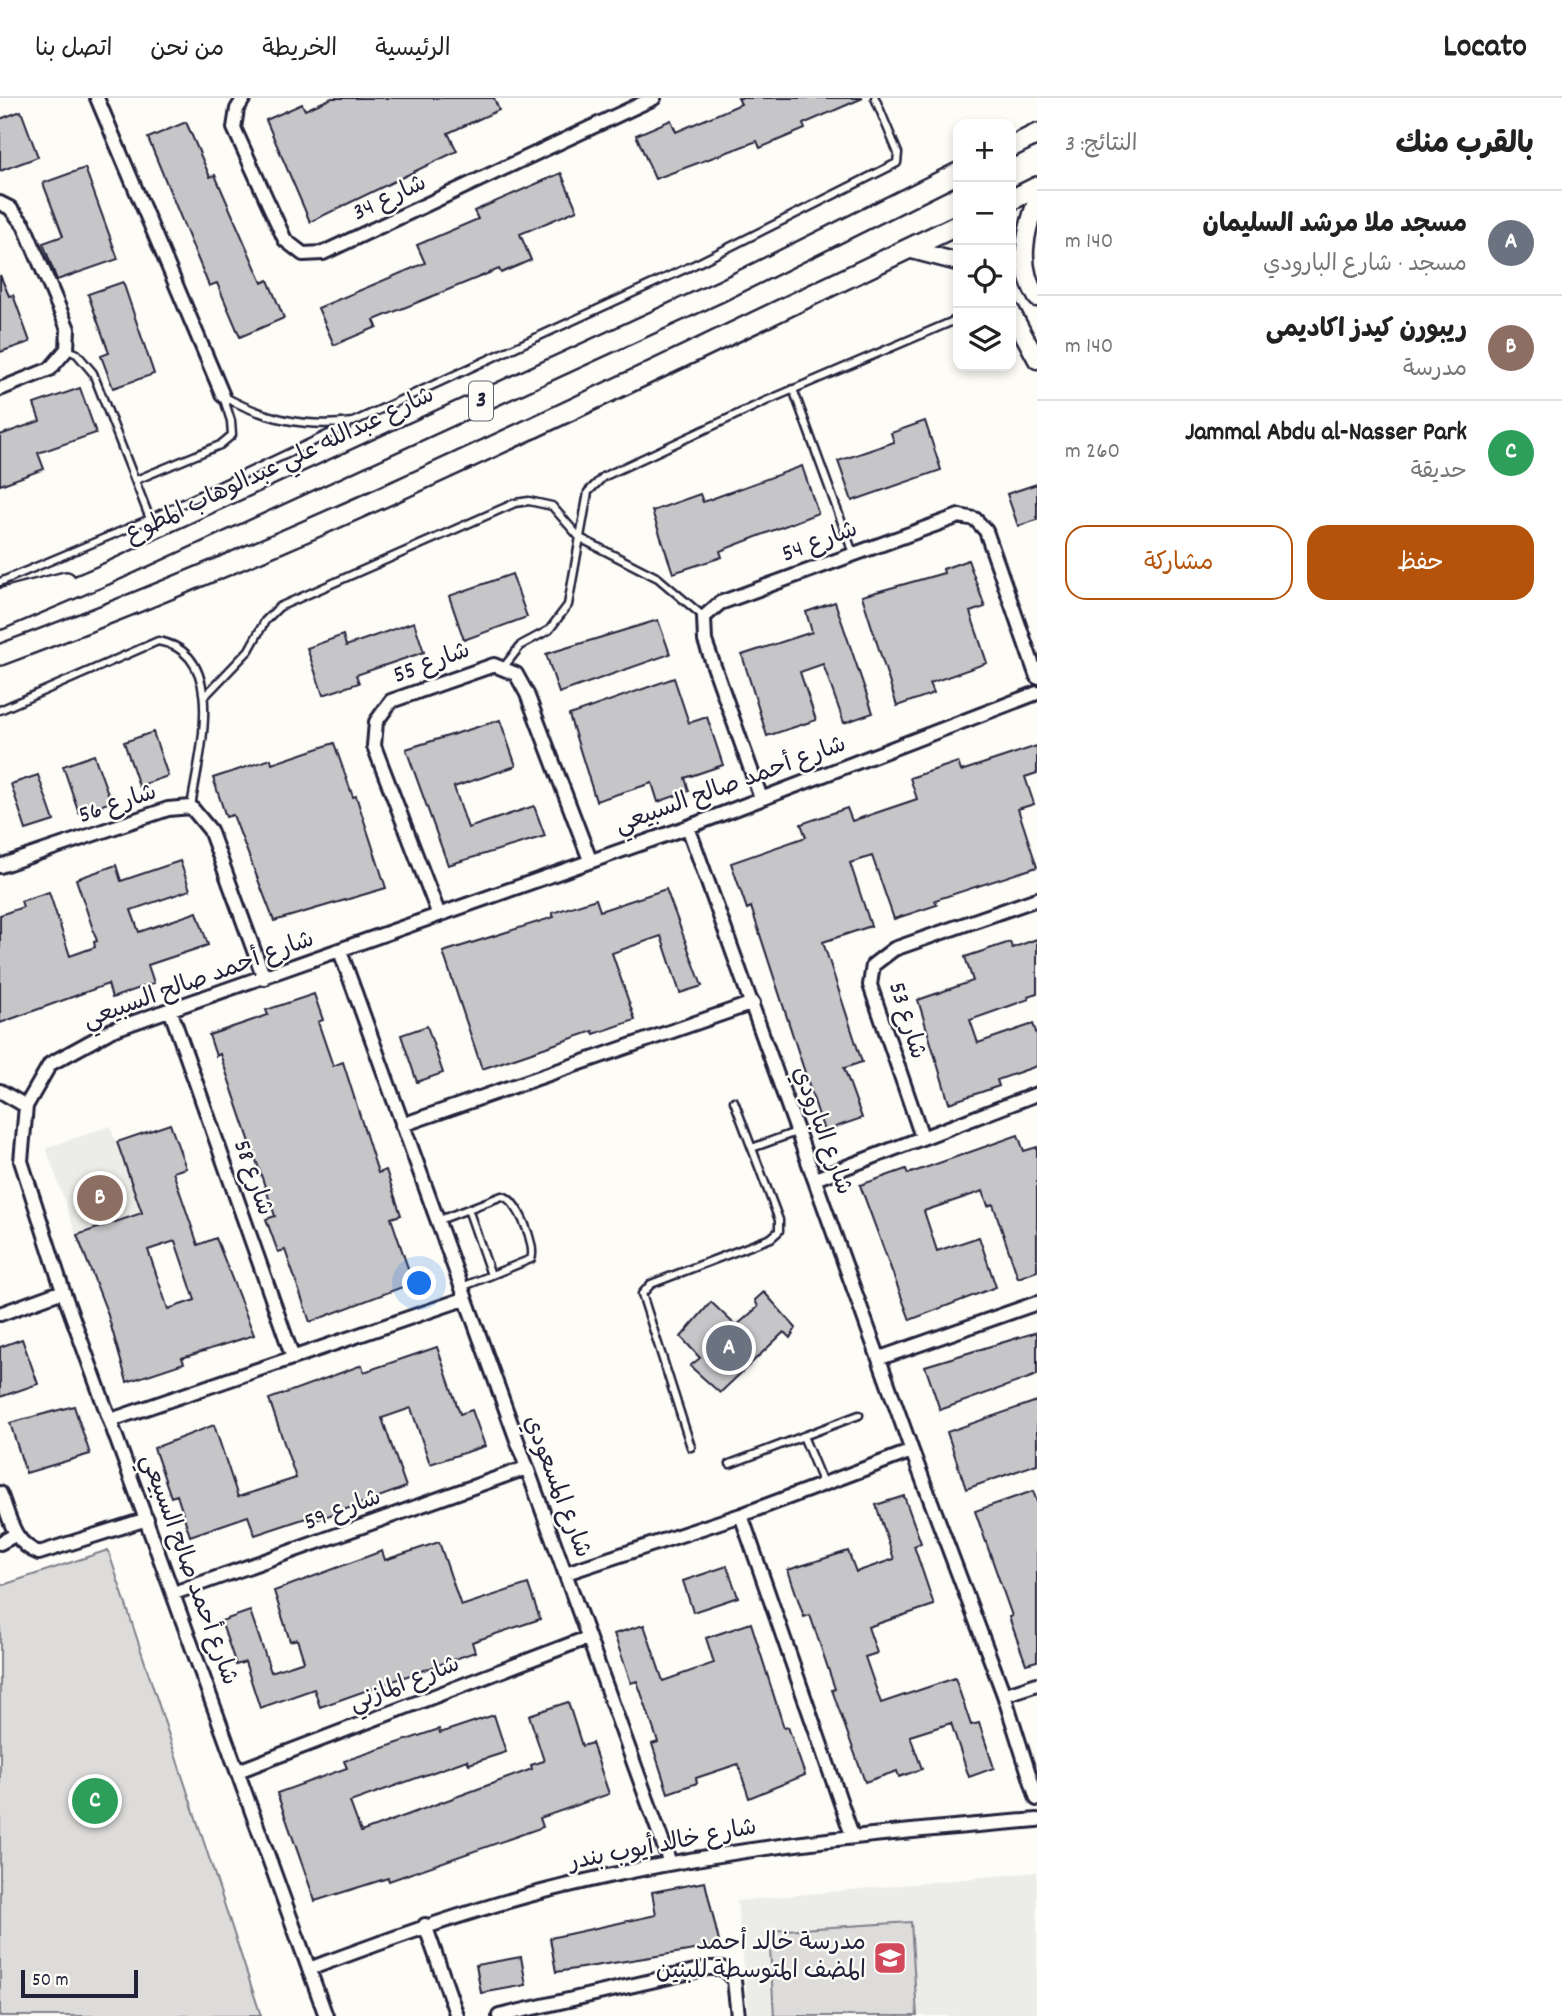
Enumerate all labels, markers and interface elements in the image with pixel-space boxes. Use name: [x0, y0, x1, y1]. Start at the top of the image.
text: Locato: [1443, 25, 1527, 72]
text: اتصل بنا: [35, 33, 112, 67]
text: من نحن: [150, 33, 224, 67]
text: الخريطة: [262, 33, 337, 67]
text: الرئيسية: [375, 33, 451, 67]
map controls: [953, 119, 1016, 371]
button: +: [953, 119, 1016, 182]
text: بالقرب منك: [1396, 125, 1534, 168]
text: النتائج: 3: [1065, 129, 1137, 162]
street label: شارع 34: [347, 167, 433, 231]
button: −: [953, 182, 1016, 245]
text: مسجد ملا مرشد السليمان: [1202, 207, 1467, 244]
text: 140 m: [1065, 226, 1113, 259]
text: A: [1505, 226, 1517, 259]
button: locate: [953, 245, 1016, 308]
text: مسجد · شارع البارودي: [1263, 249, 1467, 282]
button: layers: [953, 308, 1016, 371]
text: ريبورن كيدز اكاديمى: [1266, 312, 1467, 349]
text: 140 m: [1065, 331, 1113, 364]
text: B: [1506, 331, 1516, 364]
text: مدرسة: [1403, 354, 1467, 387]
street label: شارع عبدالله علي عبدالوهاب المطوع: [120, 379, 441, 554]
road number: 3: [469, 382, 493, 420]
text: Jammal Abdu al-Nasser Park: [1185, 415, 1467, 452]
text: 260 m: [1065, 436, 1120, 469]
text: C: [1505, 436, 1517, 469]
text: حديقة: [1411, 456, 1467, 489]
street label: شارع 54: [777, 514, 863, 572]
button: مشاركة: [1065, 525, 1293, 600]
button: حفظ: [1307, 525, 1534, 600]
street label: شارع 55: [389, 634, 475, 694]
street label: شارع أحمد صالح السبيعي: [610, 727, 852, 845]
street label: شارع 56: [75, 776, 161, 834]
street label: شارع أحمد صالح السبيعي: [78, 922, 320, 1040]
street label: شارع 53: [878, 978, 934, 1064]
street label: شارع البارودي: [782, 1062, 860, 1200]
street label: شارع 58: [223, 1136, 281, 1220]
pin: B: [77, 1172, 123, 1224]
your location: [402, 1266, 436, 1300]
pin: A: [706, 1322, 752, 1374]
street label: شارع المسعودي: [513, 1411, 599, 1563]
street label: شارع أحمد صالح السبيعي: [129, 1449, 247, 1691]
street label: شارع 59: [300, 1481, 386, 1541]
street label: شارع المازني: [345, 1648, 466, 1723]
pin: C: [72, 1775, 118, 1827]
street label: شارع خالد أيوب بندر: [564, 1810, 760, 1881]
place label: مدرسة خالد أحمد المضف المتوسطة للبنين: [656, 1926, 866, 1989]
school or university icon: مدرسة خالد أحمد المضف المتوسطة للبنين: [871, 1939, 909, 1977]
scale bar: [21, 1967, 138, 1999]
text: 50 m: [32, 1968, 69, 1995]

